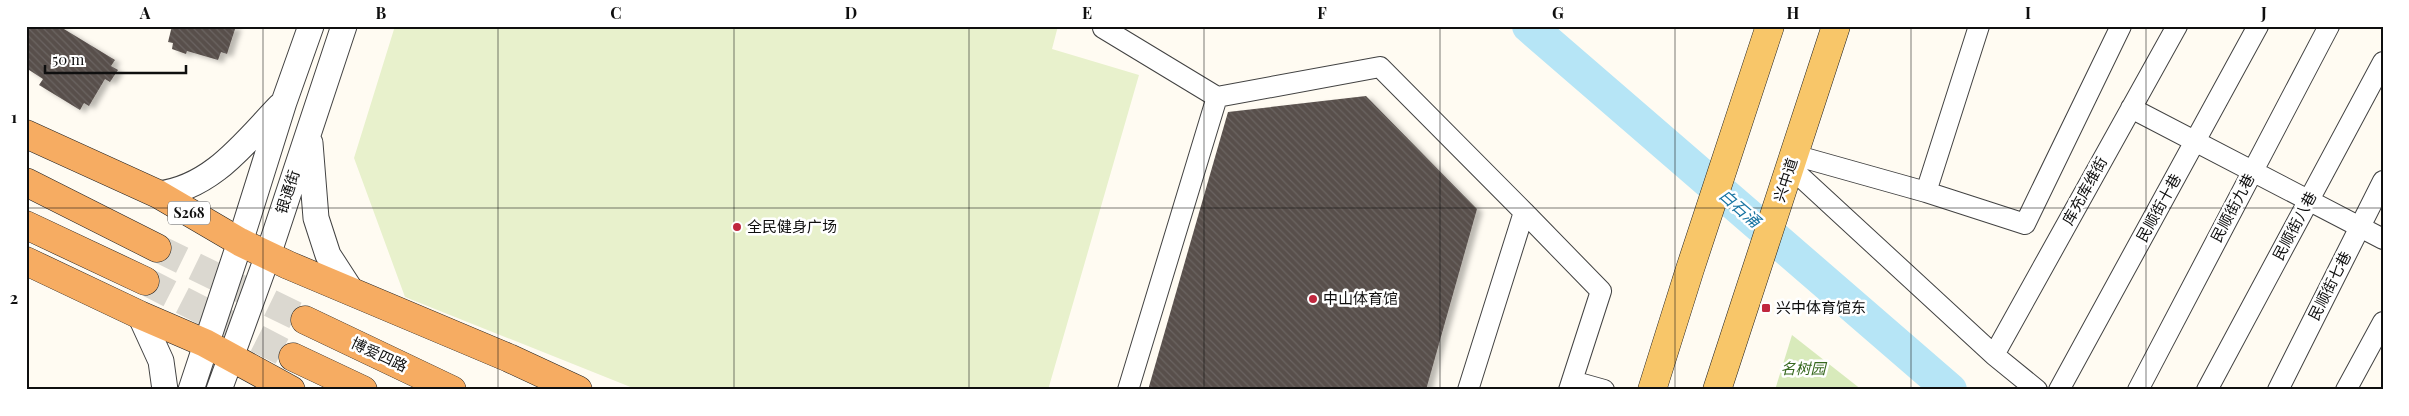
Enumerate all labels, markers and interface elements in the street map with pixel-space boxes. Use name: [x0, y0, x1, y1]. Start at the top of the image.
text: A: [139, 2, 151, 23]
text: B: [376, 2, 387, 23]
text: C: [610, 2, 622, 23]
text: D: [845, 2, 857, 23]
text: E: [1082, 2, 1092, 23]
text: F: [1317, 2, 1327, 23]
text: G: [1552, 2, 1564, 23]
text: H: [1787, 2, 1800, 23]
text: I: [2025, 2, 2031, 23]
text: J: [2260, 2, 2267, 23]
scale bar: [45, 42, 186, 74]
text: 50 m: [52, 49, 85, 69]
text: 1: [11, 106, 17, 127]
street label: 库充库维街: [2057, 153, 2111, 228]
street label: 兴中道: [1769, 155, 1802, 204]
street label: 银通街: [271, 167, 304, 216]
street label: 民顺街十巷: [2131, 170, 2185, 245]
street label: 民顺街九巷: [2206, 170, 2259, 245]
water label: 白石涌: [1715, 184, 1767, 233]
street label: 民顺街八巷: [2268, 188, 2321, 263]
road number: S268: [168, 202, 210, 224]
place label: 全民健身广场: [747, 216, 837, 236]
marker: 全民健身广场: [731, 221, 743, 233]
street label: 民顺街七巷: [2303, 248, 2355, 324]
text: 2: [10, 287, 18, 308]
place label: 中山体育馆: [1323, 288, 1398, 308]
marker: 中山体育馆: [1307, 293, 1319, 305]
place label: 兴中体育馆东: [1776, 297, 1866, 317]
marker: 兴中体育馆东: [1760, 302, 1772, 314]
street label: 博爱四路: [348, 332, 411, 376]
park label: 名树园: [1780, 358, 1827, 378]

